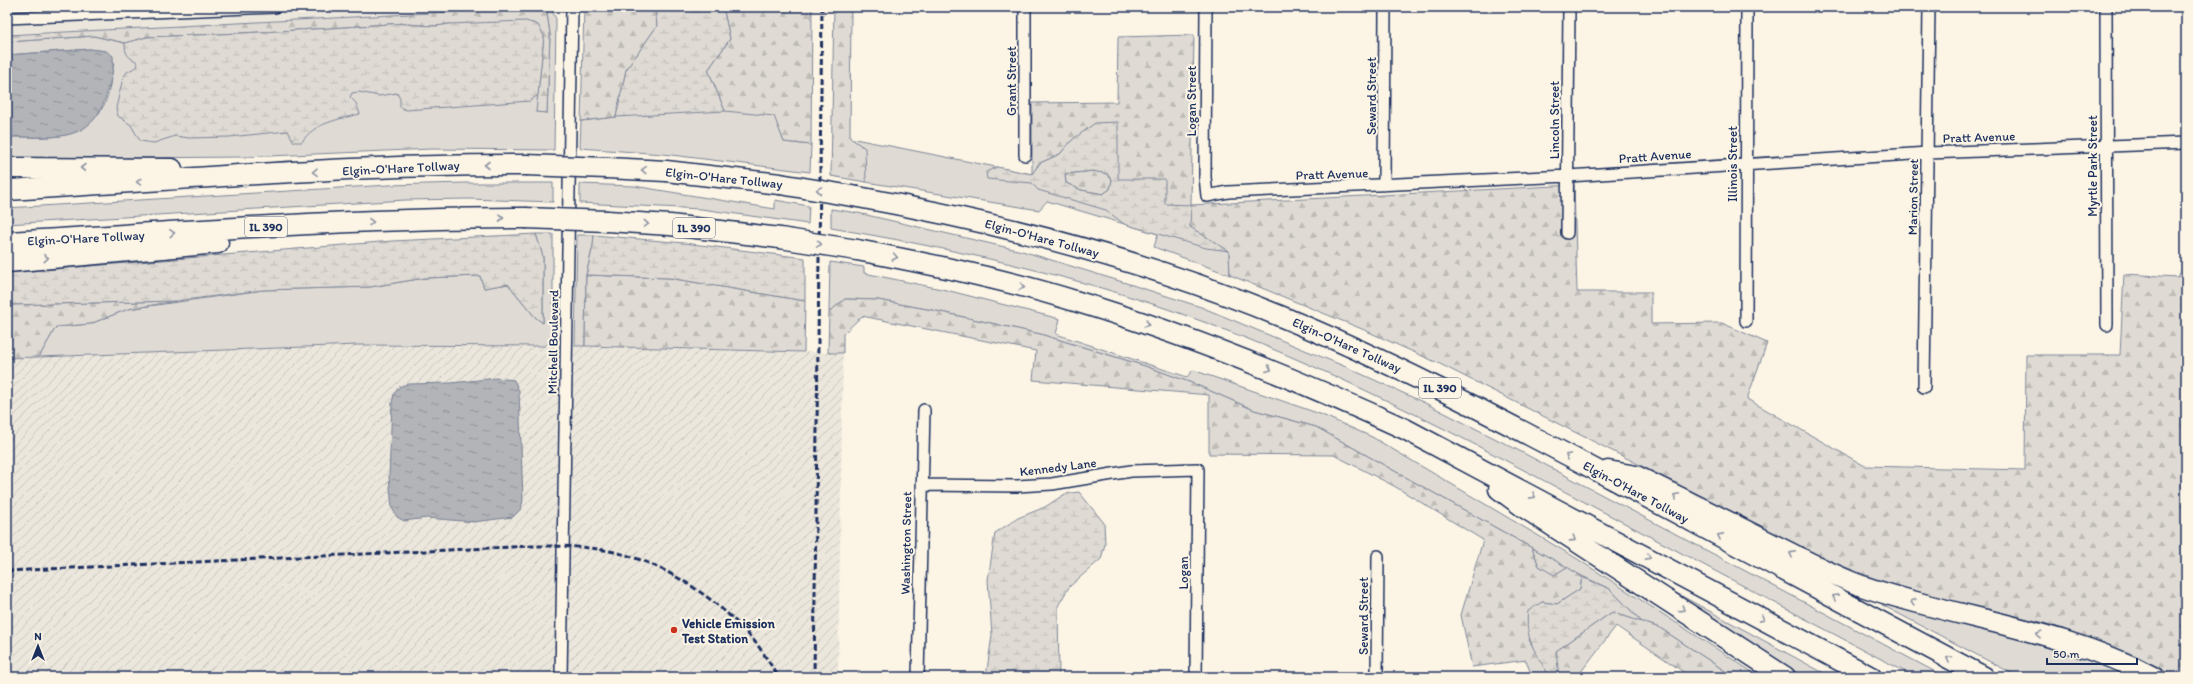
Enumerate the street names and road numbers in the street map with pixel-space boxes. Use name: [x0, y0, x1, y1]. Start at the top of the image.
street label: Grant Street: [1004, 46, 1019, 116]
street label: Seward Street: [1364, 57, 1379, 135]
street label: Logan Street: [1184, 65, 1199, 136]
street label: Lincoln Street: [1547, 81, 1562, 159]
street label: Myrtle Park Street: [2085, 115, 2100, 217]
street label: Illinois Street: [1725, 126, 1740, 202]
street label: Pratt Avenue: [1942, 128, 2016, 146]
street label: Pratt Avenue: [1618, 146, 1692, 166]
street label: Elgin-O'Hare Tollway: [342, 157, 460, 179]
street label: Marion Street: [1905, 158, 1921, 235]
street label: Elgin-O'Hare Tollway: [665, 164, 783, 192]
street label: Pratt Avenue: [1295, 165, 1369, 183]
street label: Elgin-O'Hare Tollway: [983, 216, 1101, 260]
road number: IL 390: [245, 217, 287, 237]
road number: IL 390: [673, 218, 715, 238]
street label: Elgin-O'Hare Tollway: [27, 227, 145, 249]
street label: Mitchell Boulevard: [545, 290, 561, 394]
street label: Elgin-O'Hare Tollway: [1290, 314, 1404, 376]
road number: IL 390: [1419, 378, 1461, 398]
street label: Kennedy Lane: [1019, 455, 1097, 479]
street label: Elgin-O'Hare Tollway: [1581, 458, 1691, 526]
street label: Washington Street: [898, 491, 914, 595]
street label: Logan: [1176, 556, 1191, 590]
street label: Seward Street: [1356, 577, 1371, 655]

